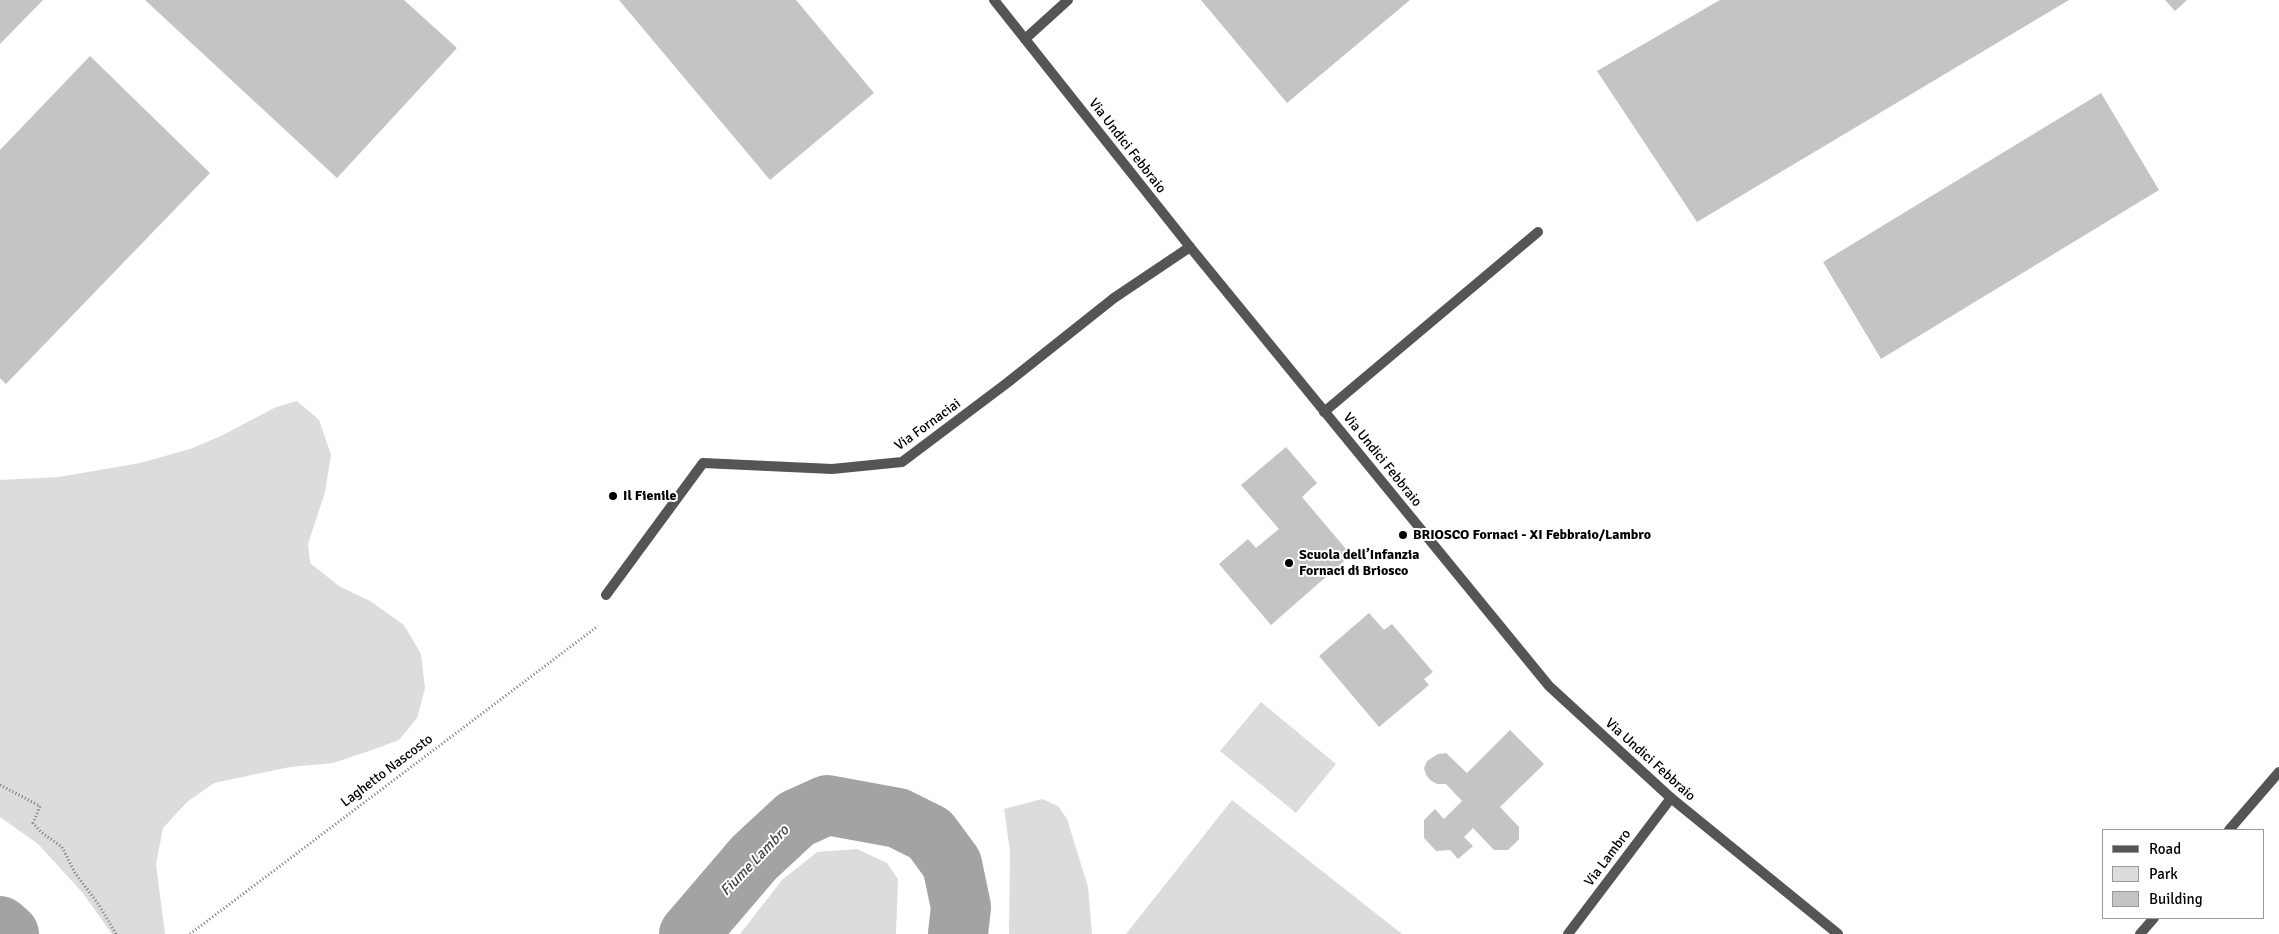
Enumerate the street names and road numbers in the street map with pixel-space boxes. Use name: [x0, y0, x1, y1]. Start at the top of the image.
street label: Via Undici Febbraio: [1085, 95, 1169, 197]
street label: Via Fornaciai: [892, 395, 964, 455]
street label: Via Undici Febbraio: [1339, 410, 1425, 510]
street label: Via Undici Febbraio: [1601, 715, 1699, 805]
street label: Laghetto Nascosto: [338, 731, 436, 811]
street label: Via Lambro: [1581, 826, 1635, 890]

